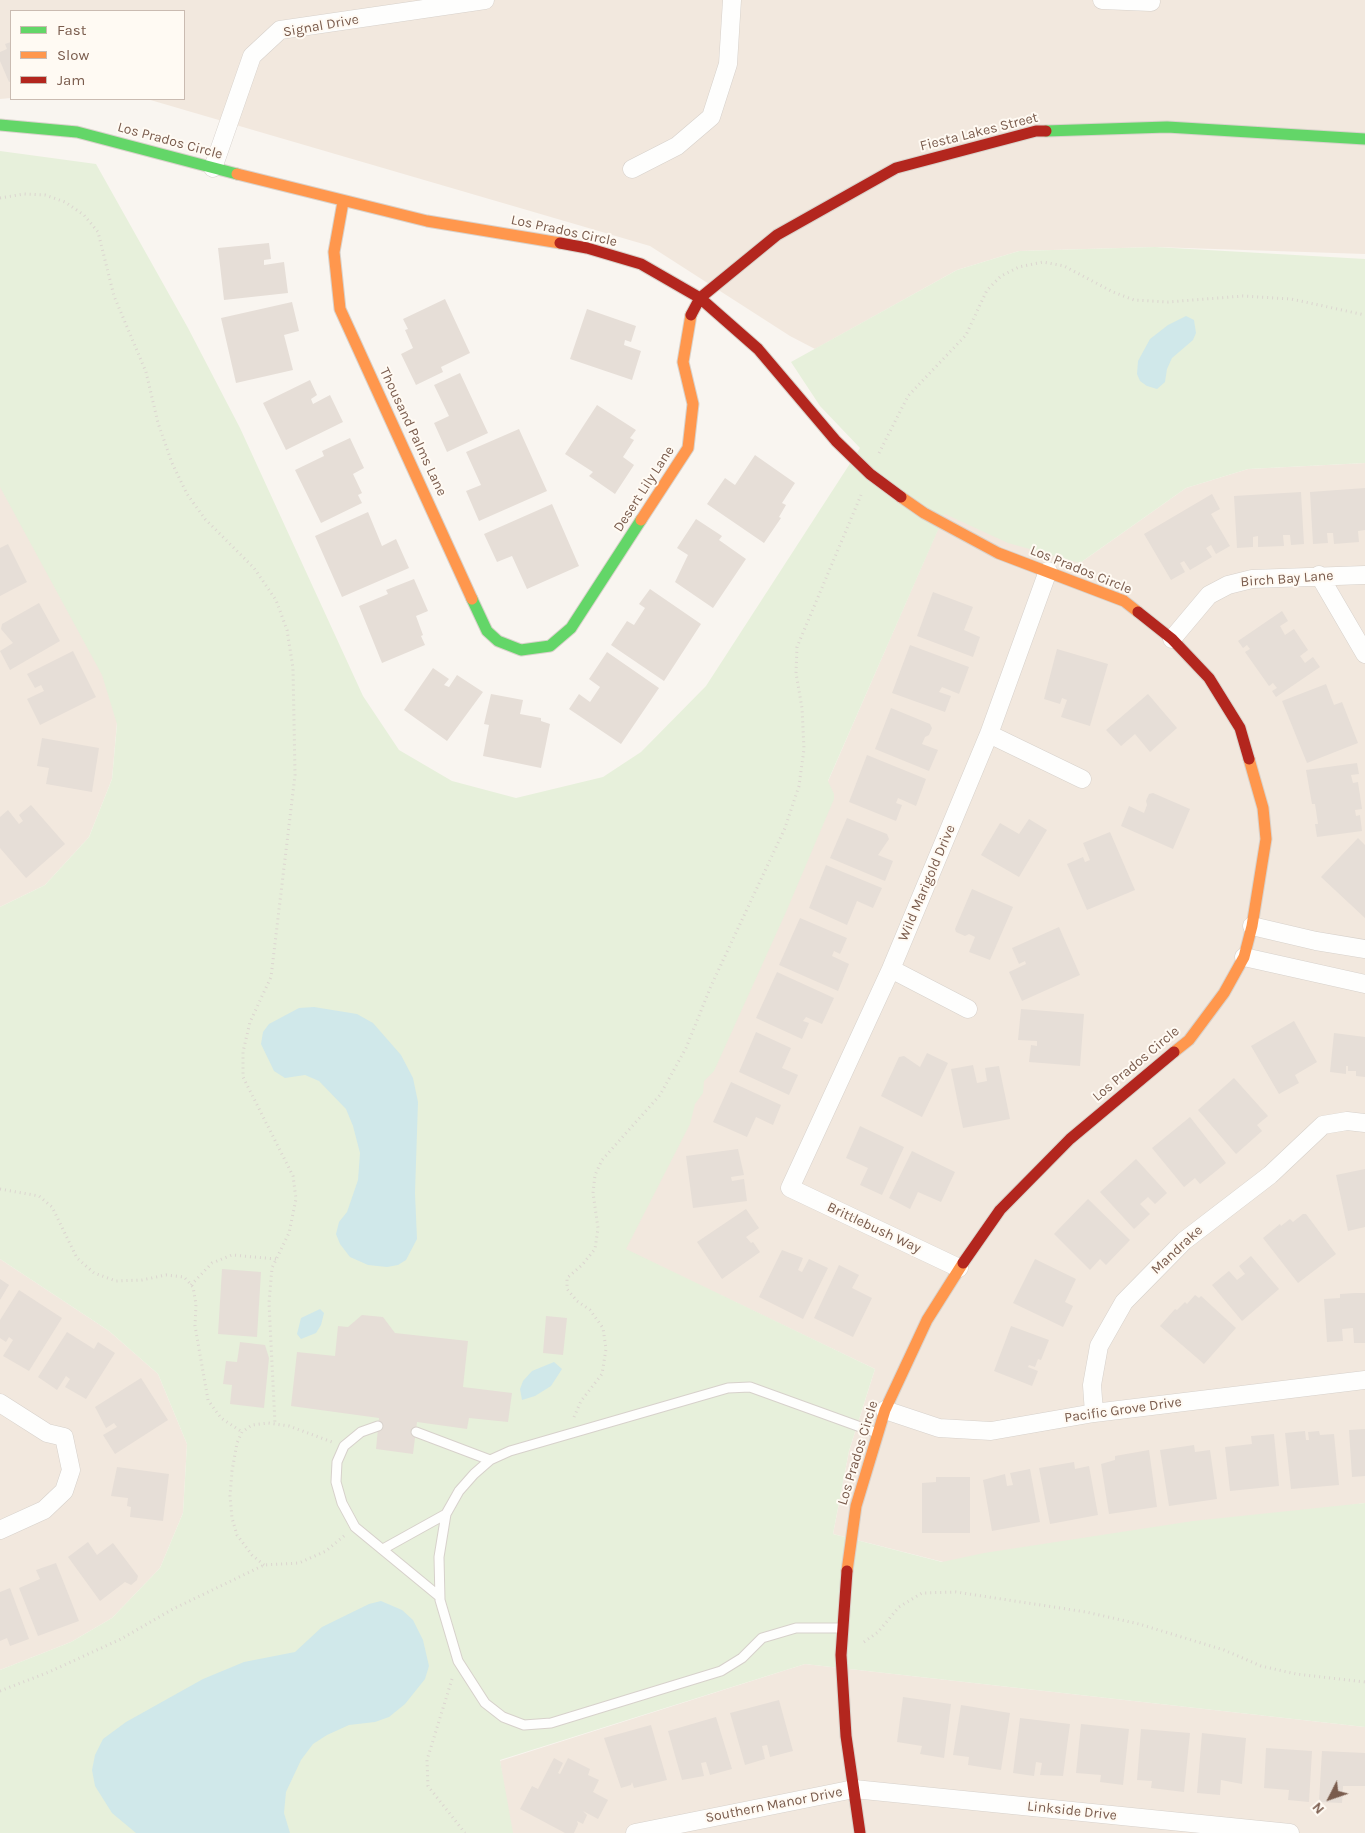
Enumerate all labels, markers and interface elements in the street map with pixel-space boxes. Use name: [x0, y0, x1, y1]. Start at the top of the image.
legend: [10, 10, 185, 100]
street label: Signal Drive: [282, 11, 360, 41]
text: Fast: [57, 21, 86, 39]
text: Slow: [57, 46, 89, 64]
text: Jam: [57, 71, 85, 89]
street label: Fiesta Lakes Street: [918, 109, 1040, 155]
street label: Los Prados Circle: [116, 119, 224, 163]
street label: Los Prados Circle: [509, 212, 619, 250]
street label: Thousand Palms Lane: [376, 365, 450, 499]
street label: Desert Lily Lane: [610, 443, 678, 535]
street label: Los Prados Circle: [1028, 542, 1134, 598]
street label: Birch Bay Lane: [1240, 567, 1334, 591]
street label: Wild Marigold Drive: [895, 822, 959, 944]
street label: Los Prados Circle: [1089, 1023, 1183, 1105]
street label: Brittlebush Way: [824, 1199, 924, 1257]
street label: Mandrake: [1148, 1222, 1206, 1278]
street label: Pacific Grove Drive: [1063, 1393, 1183, 1427]
street label: Los Prados Circle: [834, 1399, 882, 1507]
north arrow: [1305, 1773, 1355, 1823]
street label: Southern Manor Drive: [704, 1783, 844, 1827]
street label: Linkside Drive: [1026, 1798, 1118, 1824]
text: N: [1309, 1799, 1328, 1818]

